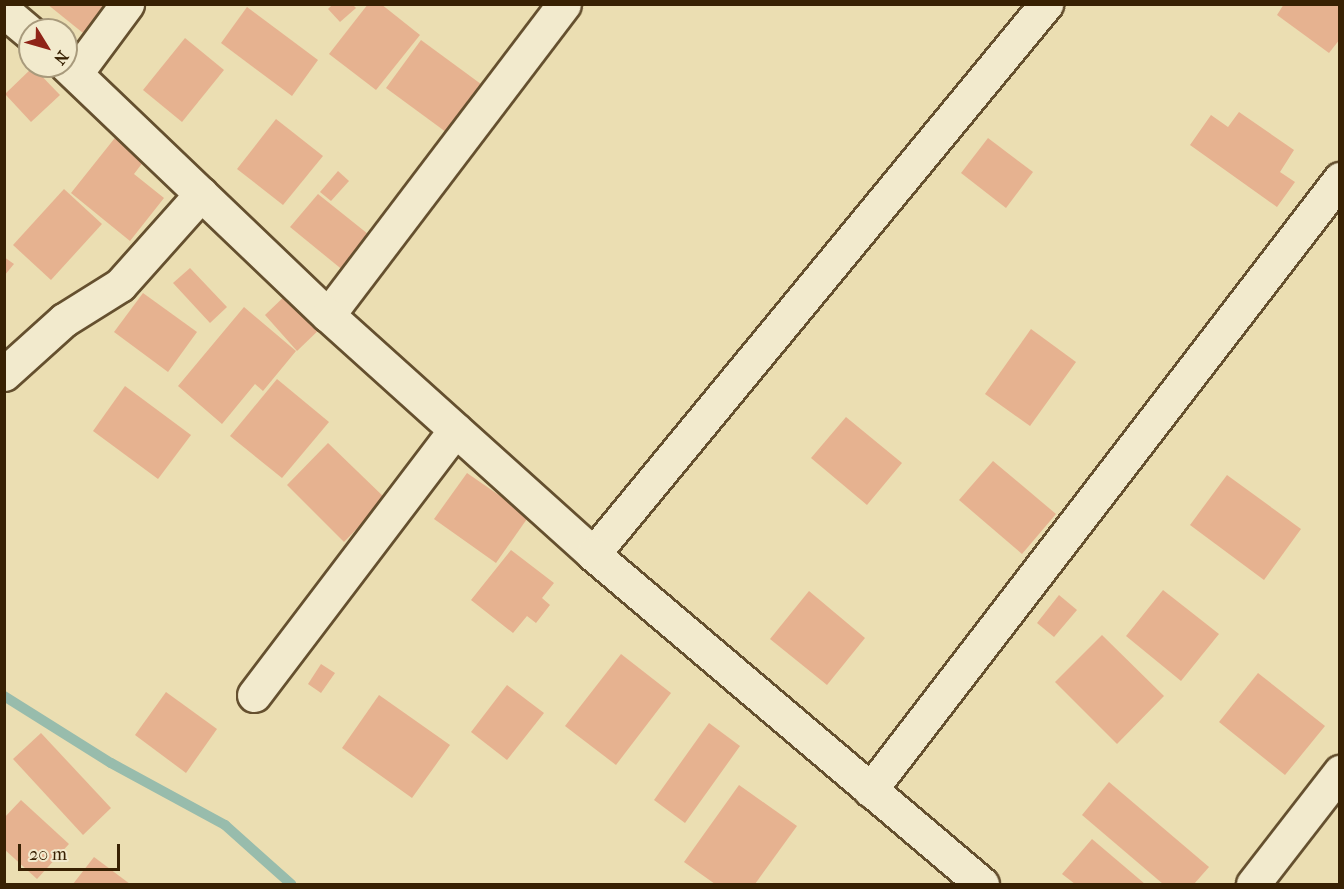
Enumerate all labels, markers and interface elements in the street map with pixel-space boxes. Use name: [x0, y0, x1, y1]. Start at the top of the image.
north arrow: [18, 18, 78, 78]
text: N: [50, 47, 72, 68]
scale bar: [21, 832, 123, 870]
text: 20 m: [29, 844, 67, 865]

